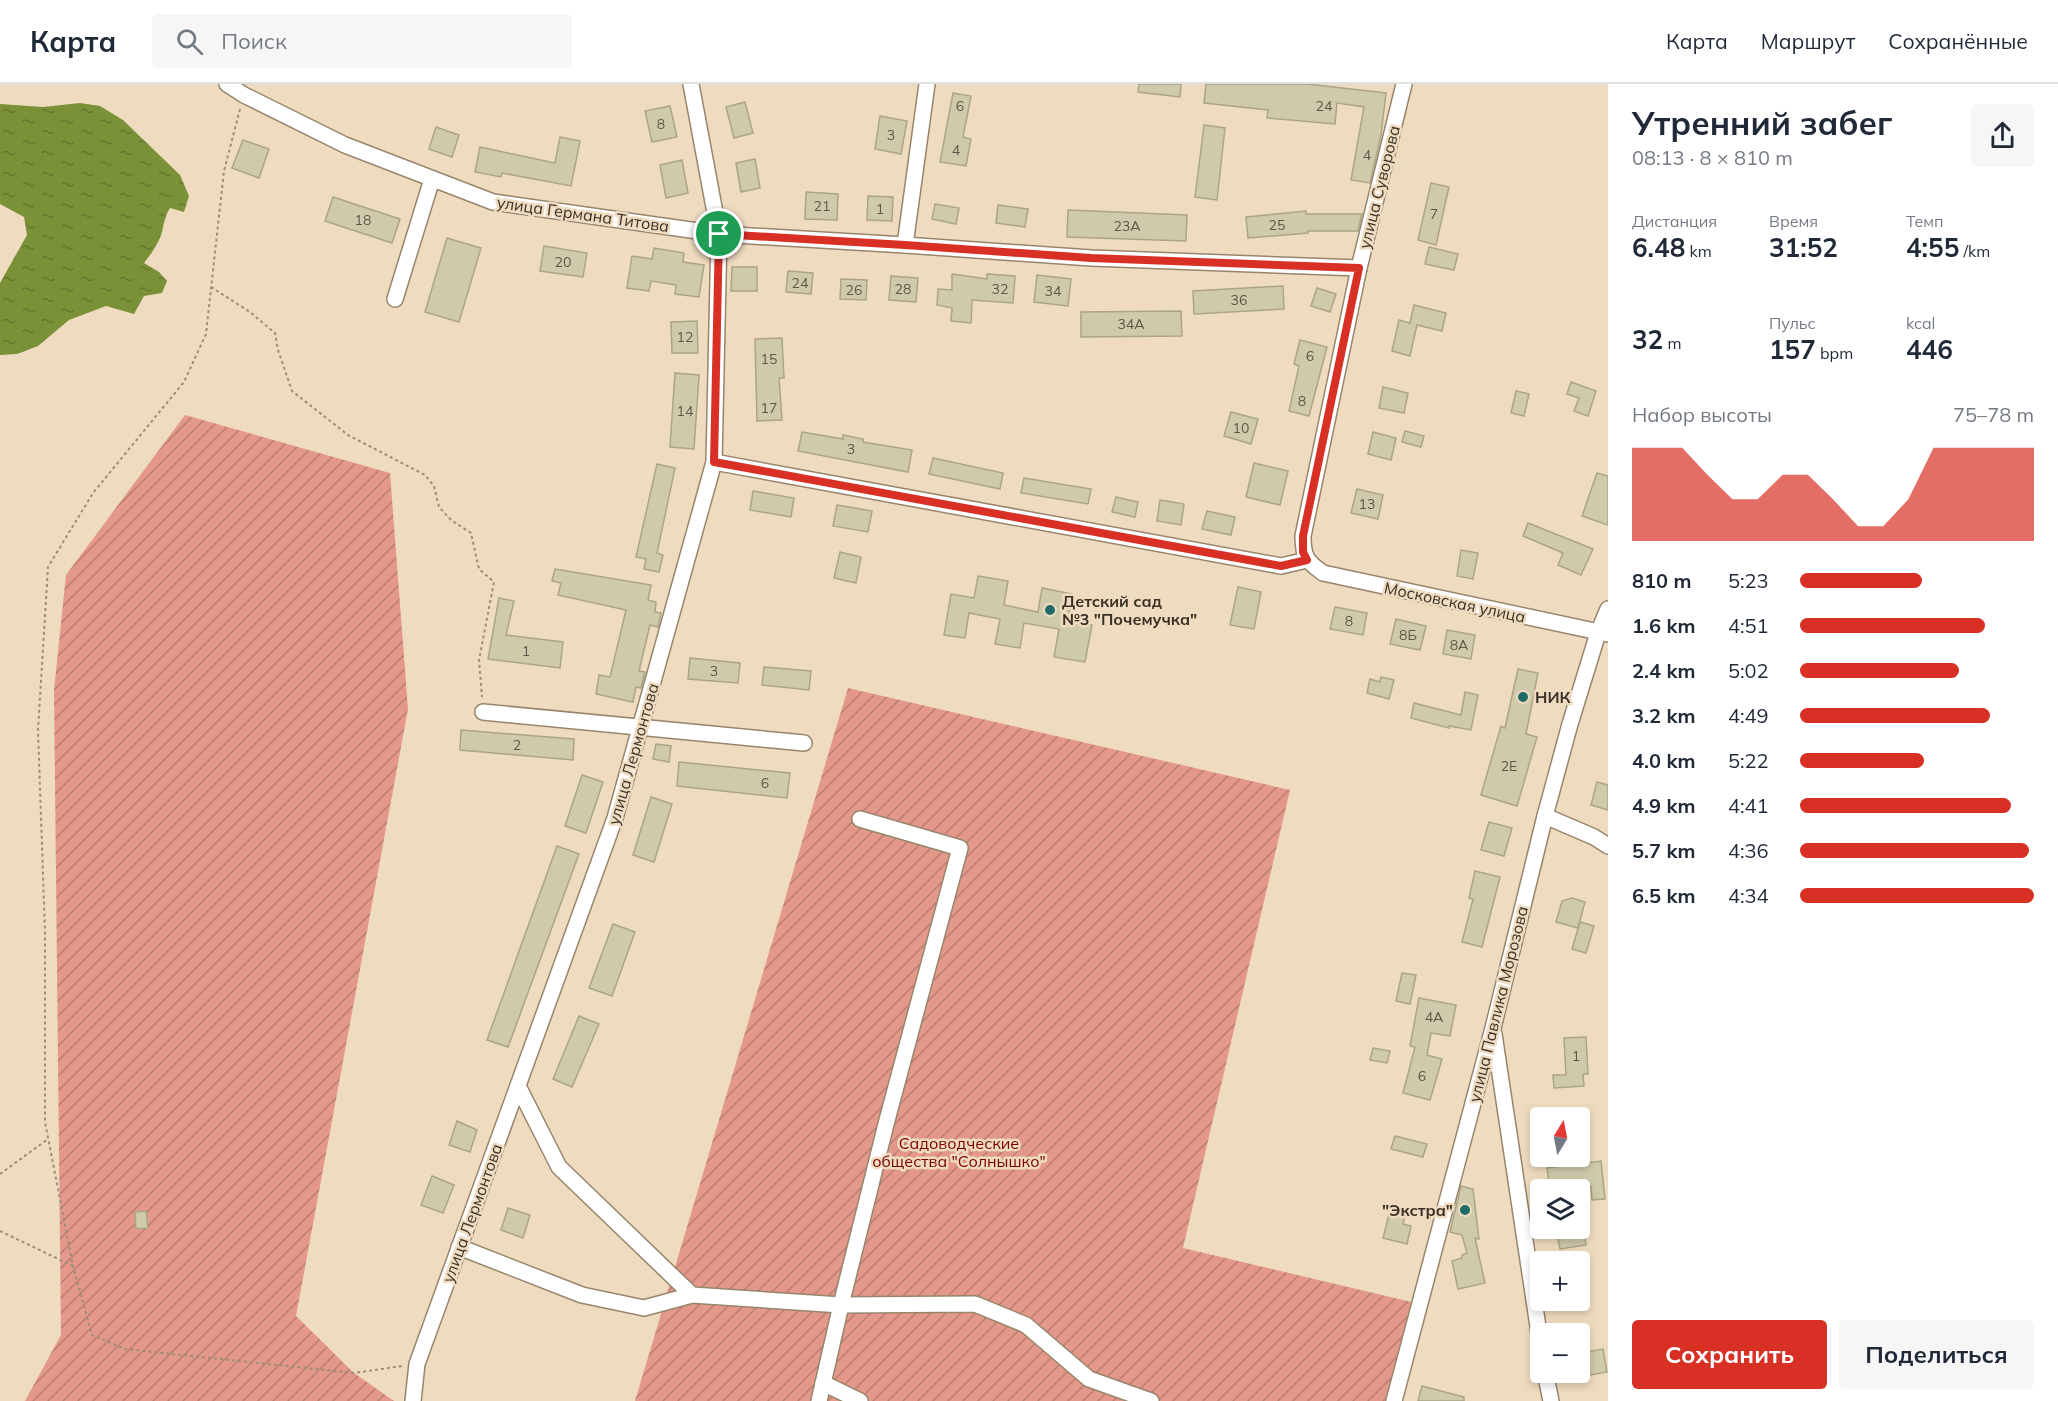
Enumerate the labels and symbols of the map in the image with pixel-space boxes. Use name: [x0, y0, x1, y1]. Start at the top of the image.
house number: 6: [956, 97, 964, 115]
house number: 24: [1316, 97, 1333, 115]
house number: 8: [657, 115, 665, 133]
street label: улица Суворова: [1354, 123, 1404, 251]
house number: 3: [887, 126, 895, 144]
house number: 4: [952, 141, 961, 159]
house number: 4: [1363, 146, 1372, 164]
street label: улица Германа Титова: [496, 192, 670, 236]
house number: 21: [814, 197, 830, 215]
house number: 1: [876, 200, 884, 218]
house number: 7: [1430, 205, 1438, 223]
pin: [693, 208, 744, 259]
house number: 18: [355, 211, 371, 229]
house number: 25: [1269, 216, 1285, 234]
house number: 23А: [1113, 217, 1141, 235]
house number: 20: [555, 253, 571, 271]
house number: 24: [792, 274, 809, 292]
house number: 28: [895, 280, 911, 298]
house number: 32: [992, 280, 1008, 298]
house number: 26: [846, 281, 862, 299]
house number: 34: [1045, 282, 1062, 300]
house number: 36: [1231, 291, 1247, 309]
house number: 34А: [1117, 315, 1145, 333]
house number: 12: [677, 328, 693, 346]
house number: 6: [1306, 347, 1314, 365]
house number: 15: [761, 350, 777, 368]
house number: 8: [1298, 392, 1306, 410]
house number: 17: [761, 399, 777, 417]
house number: 14: [677, 402, 694, 420]
house number: 10: [1233, 419, 1249, 437]
house number: 3: [847, 440, 855, 458]
house number: 13: [1359, 495, 1375, 513]
street label: Московская улица: [1383, 577, 1527, 627]
place label: Детский сад №3 "Почемучка": [1062, 591, 1197, 629]
marker: Детский сад №3 "Почемучка": [1043, 603, 1057, 617]
house number: 8: [1345, 612, 1353, 630]
house number: 8Б: [1399, 626, 1417, 644]
house number: 8А: [1450, 636, 1469, 654]
house number: 1: [522, 642, 530, 660]
house number: 3: [710, 662, 718, 680]
street label: улица Лермонтова: [603, 681, 663, 827]
place label: НИК: [1535, 687, 1571, 707]
marker: НИК: [1516, 690, 1530, 704]
house number: 2: [513, 736, 521, 754]
house number: 2Е: [1501, 757, 1517, 775]
house number: 6: [761, 774, 769, 792]
street label: улица Павлика Морозова: [1464, 904, 1532, 1104]
house number: 4А: [1425, 1008, 1444, 1026]
house number: 1: [1572, 1047, 1580, 1065]
house number: 6: [1418, 1067, 1426, 1085]
north arrow: [1530, 1107, 1590, 1167]
park label: Садоводческие общества "Солнышко": [872, 1133, 1046, 1171]
street label: улица Лермонтова: [438, 1141, 506, 1285]
place label: "Экстра": [1382, 1200, 1453, 1220]
marker: "Экстра": [1458, 1203, 1472, 1217]

